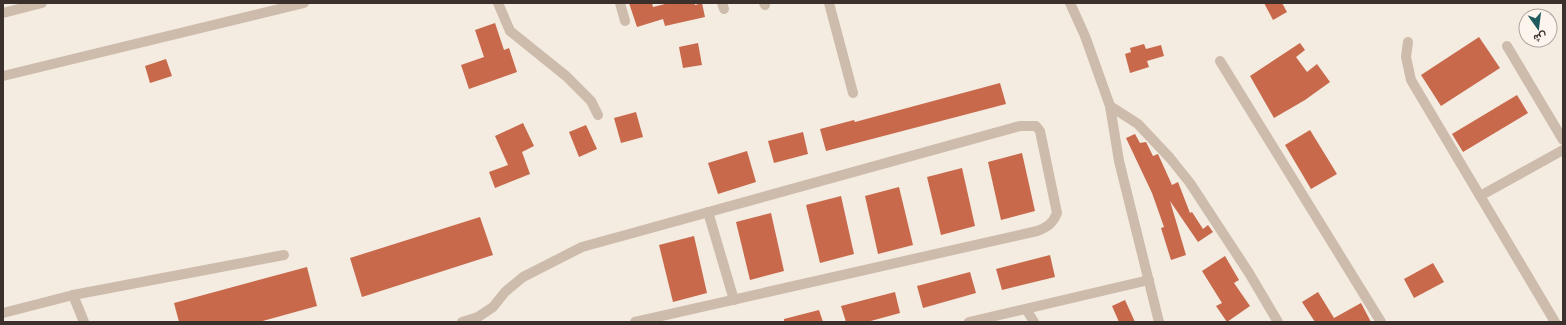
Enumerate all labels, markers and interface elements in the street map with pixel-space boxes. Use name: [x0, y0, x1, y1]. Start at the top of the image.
north arrow: [1518, 8, 1558, 48]
text: ش: [1532, 29, 1548, 45]

